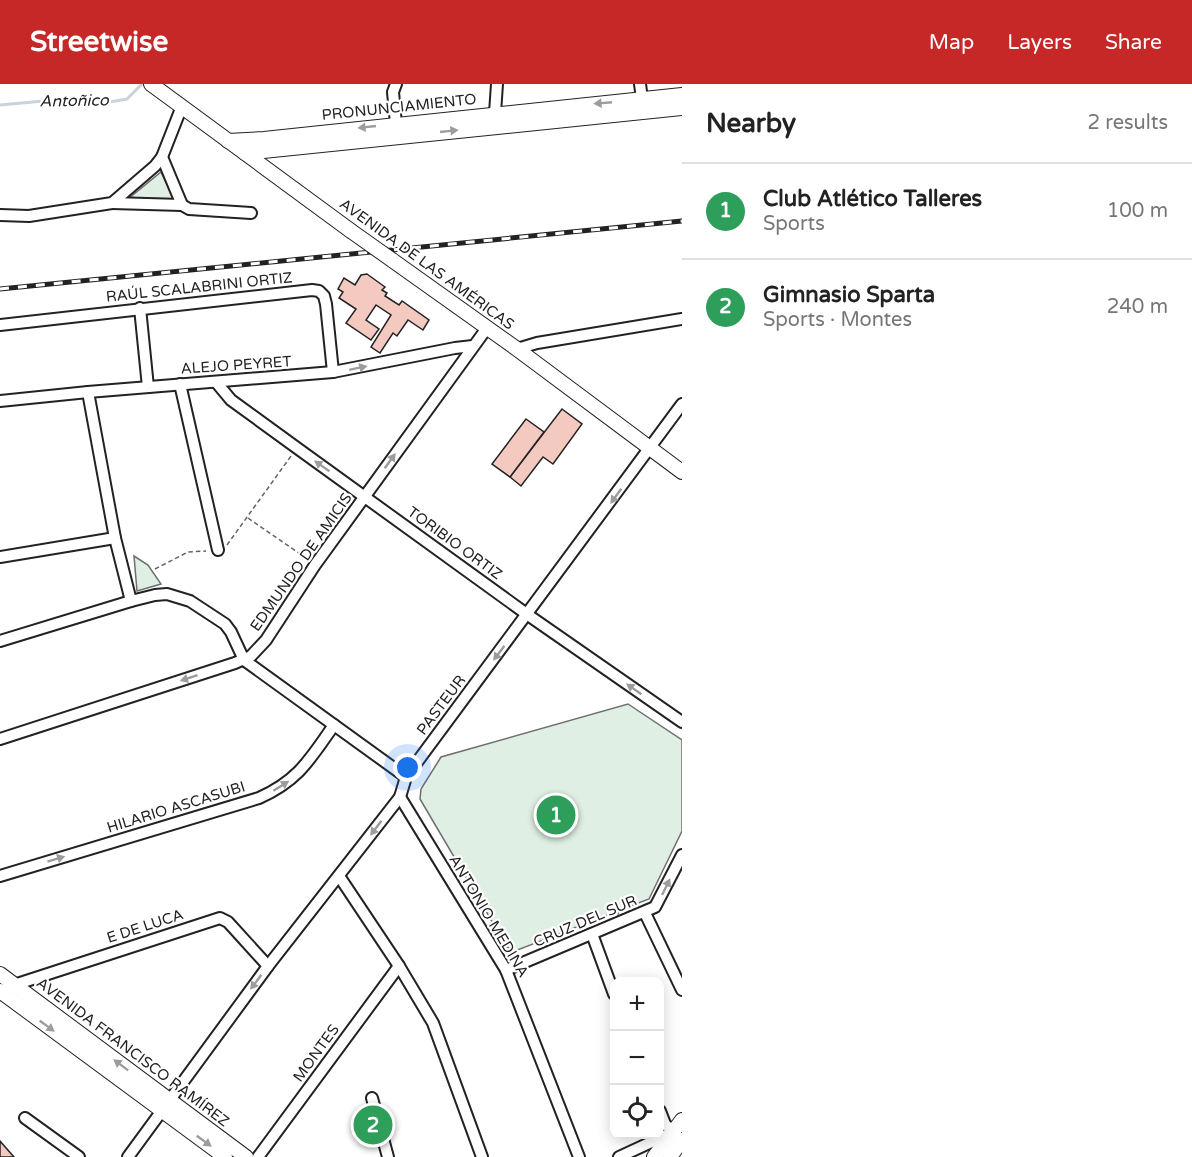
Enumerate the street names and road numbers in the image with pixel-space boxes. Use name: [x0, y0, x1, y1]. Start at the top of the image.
street label: PRONUNCIAMIENTO: [321, 90, 477, 124]
street label: AVENIDA DE LAS AMÉRICAS: [336, 195, 518, 333]
street label: RAÚL SCALABRINI ORTIZ: [105, 268, 293, 306]
street label: ALEJO PEYRET: [180, 352, 292, 378]
street label: EDMUNDO DE AMICIS: [246, 489, 356, 635]
street label: TORIBIO ORTIZ: [404, 503, 506, 583]
street label: PASTEUR: [413, 672, 469, 738]
street label: HILARIO ASCASUBI: [105, 777, 247, 837]
street label: ANTONIO MEDINA: [445, 852, 533, 980]
street label: CRUZ DEL SUR: [531, 891, 639, 951]
street label: E DE LUCA: [104, 905, 186, 947]
street label: AVENIDA FRANCISCO RAMÍREZ: [33, 974, 233, 1130]
street label: MONTES: [289, 1021, 343, 1085]

